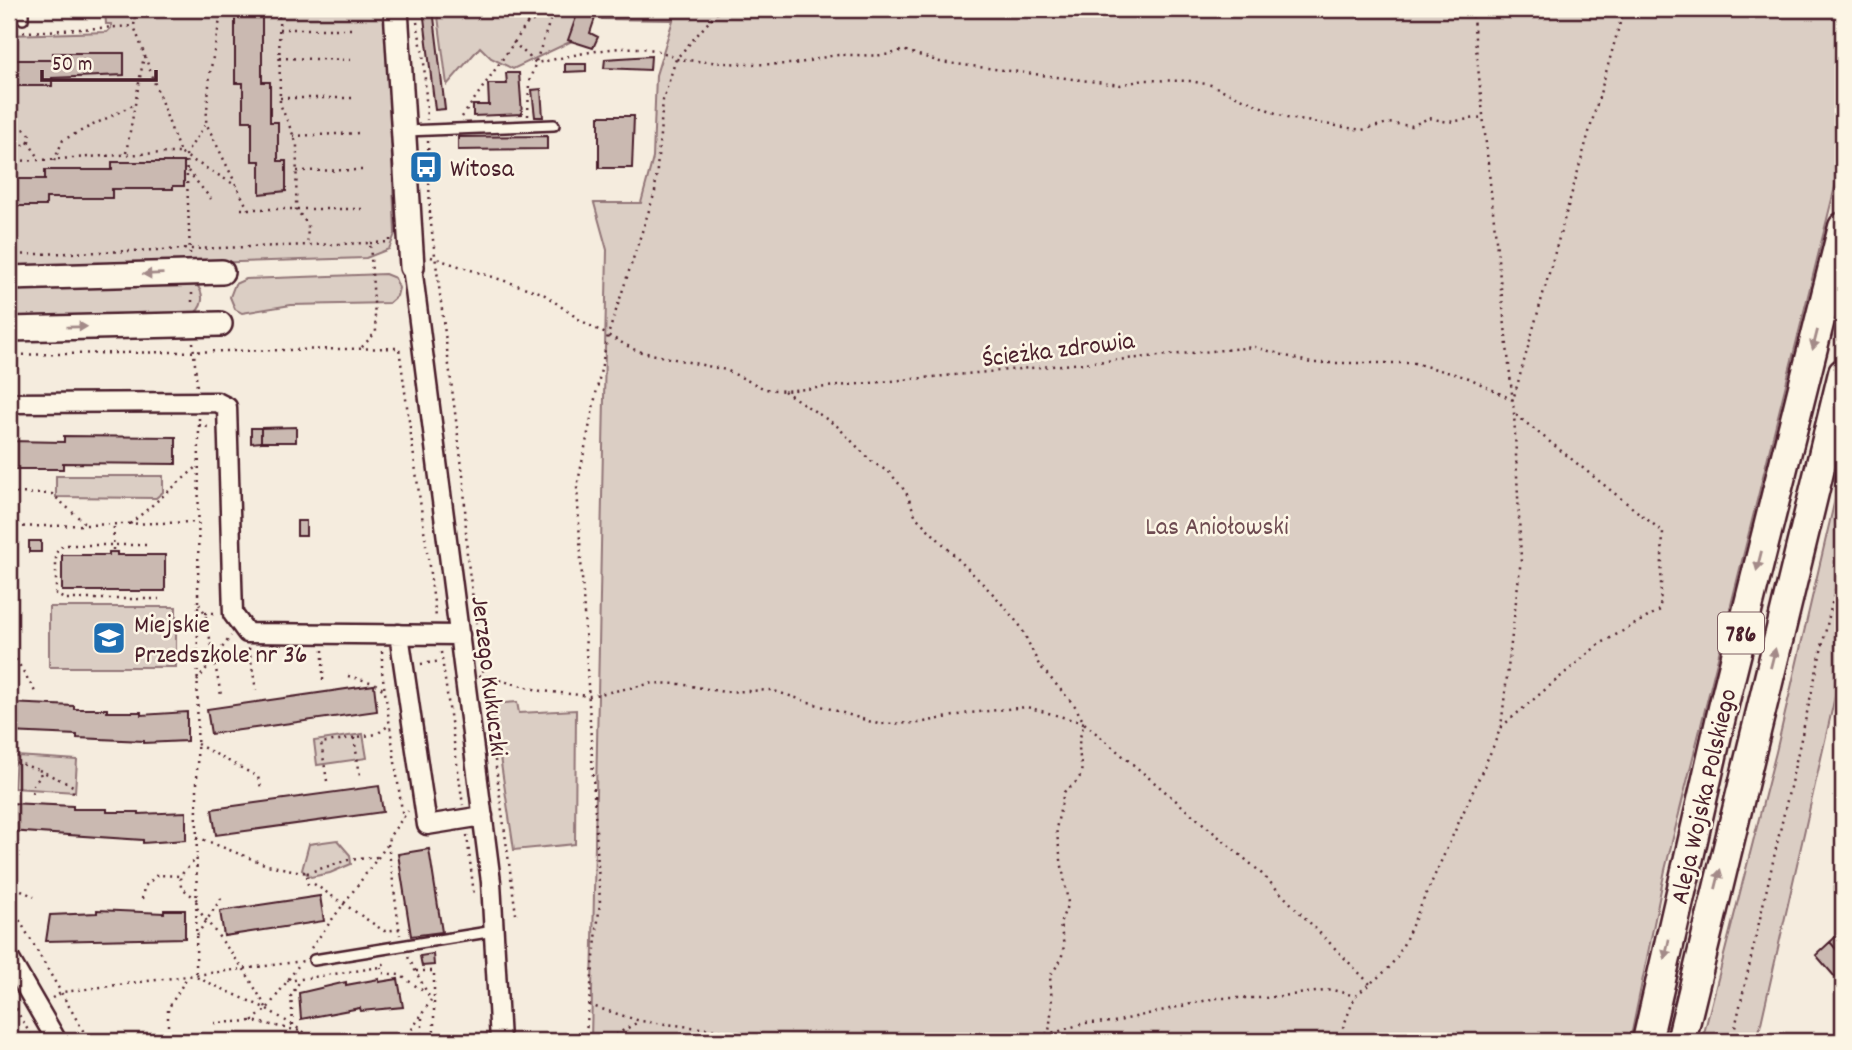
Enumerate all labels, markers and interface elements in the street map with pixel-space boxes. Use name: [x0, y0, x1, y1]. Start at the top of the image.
scale bar: [42, 38, 156, 82]
text: 50 m: [52, 51, 92, 81]
bus stop icon: Witosa: [407, 148, 445, 186]
place label: Witosa: [450, 152, 515, 189]
one-way arrow: [142, 268, 164, 280]
one-way arrow: [66, 322, 88, 333]
street label: Ścieżka zdrowia: [980, 324, 1137, 379]
one-way arrow: [1809, 329, 1820, 351]
park label: Las Aniołowski: [1145, 510, 1289, 547]
one-way arrow: [1753, 550, 1764, 572]
street label: Jerzego Kukuczki: [459, 594, 516, 759]
place label: Miejskie Przedszkole nr 36: [134, 608, 308, 675]
road number: 786: [1718, 612, 1764, 654]
school or university icon: Miejskie Przedszkole nr 36: [90, 619, 128, 657]
one-way arrow: [1767, 647, 1778, 669]
street label: Aleja Wojska Polskiego: [1663, 685, 1748, 908]
one-way arrow: [1713, 868, 1724, 890]
one-way arrow: [1661, 938, 1672, 960]

